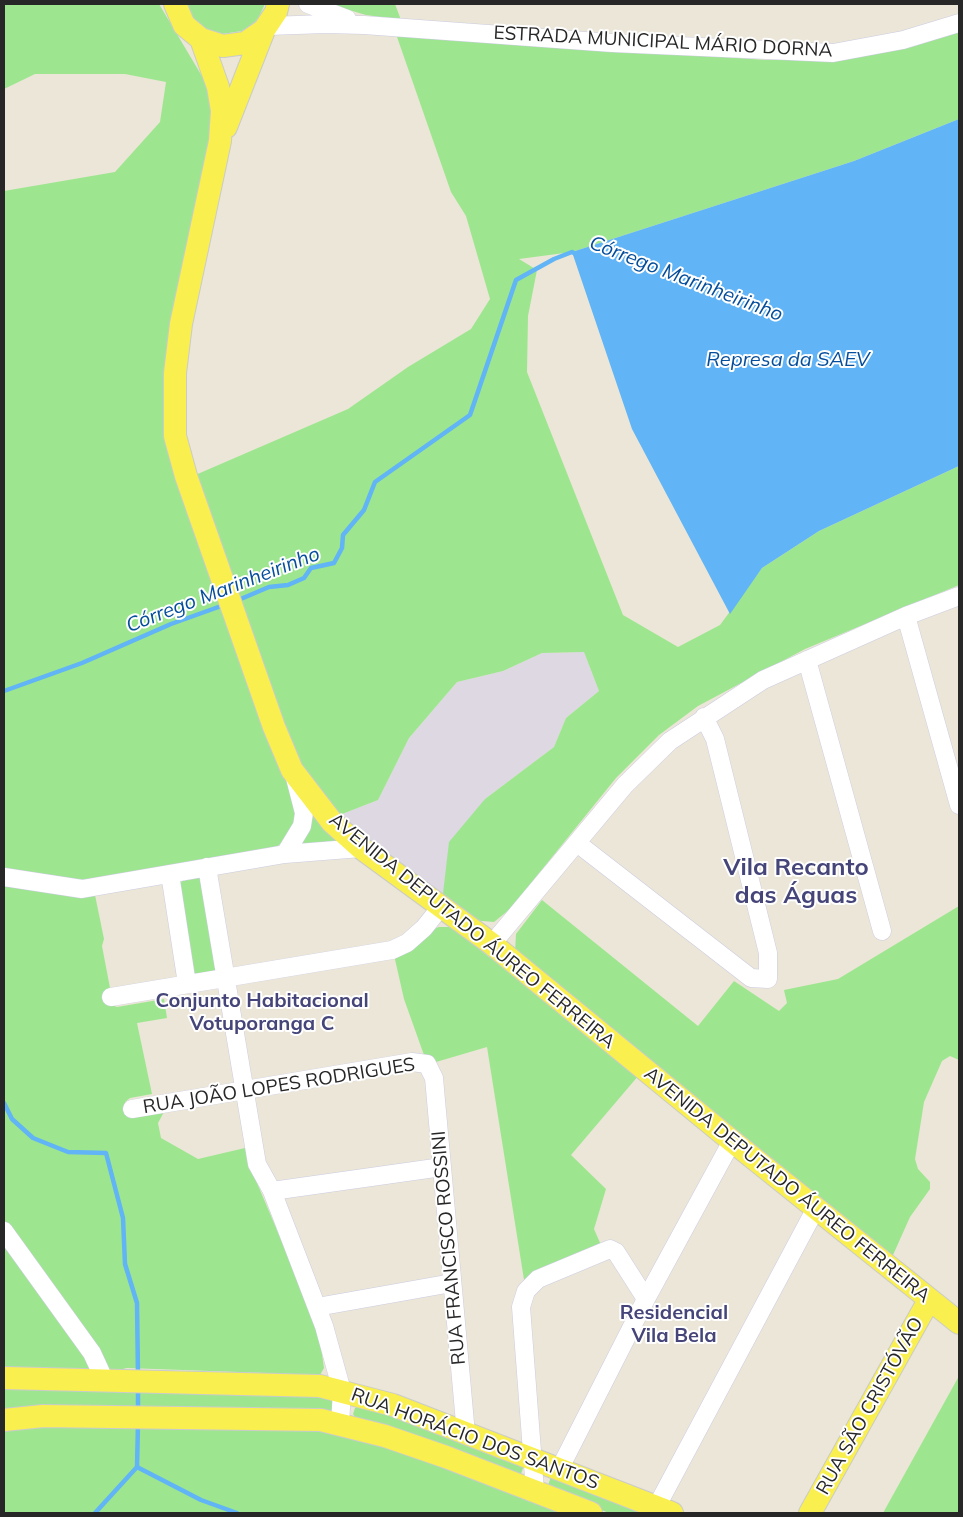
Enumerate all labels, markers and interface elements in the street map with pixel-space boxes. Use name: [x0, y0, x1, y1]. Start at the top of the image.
street label: ESTRADA MUNICIPAL MÁRIO DORNA: [493, 22, 833, 62]
water label: Córrego Marinheirinho: [586, 231, 786, 327]
water label: Represa da SAEV: [706, 348, 870, 372]
water label: Córrego Marinheirinho: [123, 542, 323, 638]
street label: AVENIDA DEPUTADO ÁUREO FERREIRA: [324, 808, 620, 1054]
district label: Vila Recanto das Águas: [723, 854, 869, 910]
district label: Conjunto Habitacional Votuporanga C: [155, 989, 369, 1036]
street label: RUA JOÃO LOPES RODRIGUES: [141, 1053, 417, 1119]
street label: AVENIDA DEPUTADO ÁUREO FERREIRA: [639, 1062, 935, 1308]
street label: RUA FRANCISCO ROSSINI: [427, 1130, 471, 1366]
district label: Residencial Vila Bela: [620, 1301, 728, 1348]
street label: RUA SÃO CRISTÓVÃO: [812, 1313, 928, 1499]
street label: RUA HORÁCIO DOS SANTOS: [348, 1383, 602, 1495]

